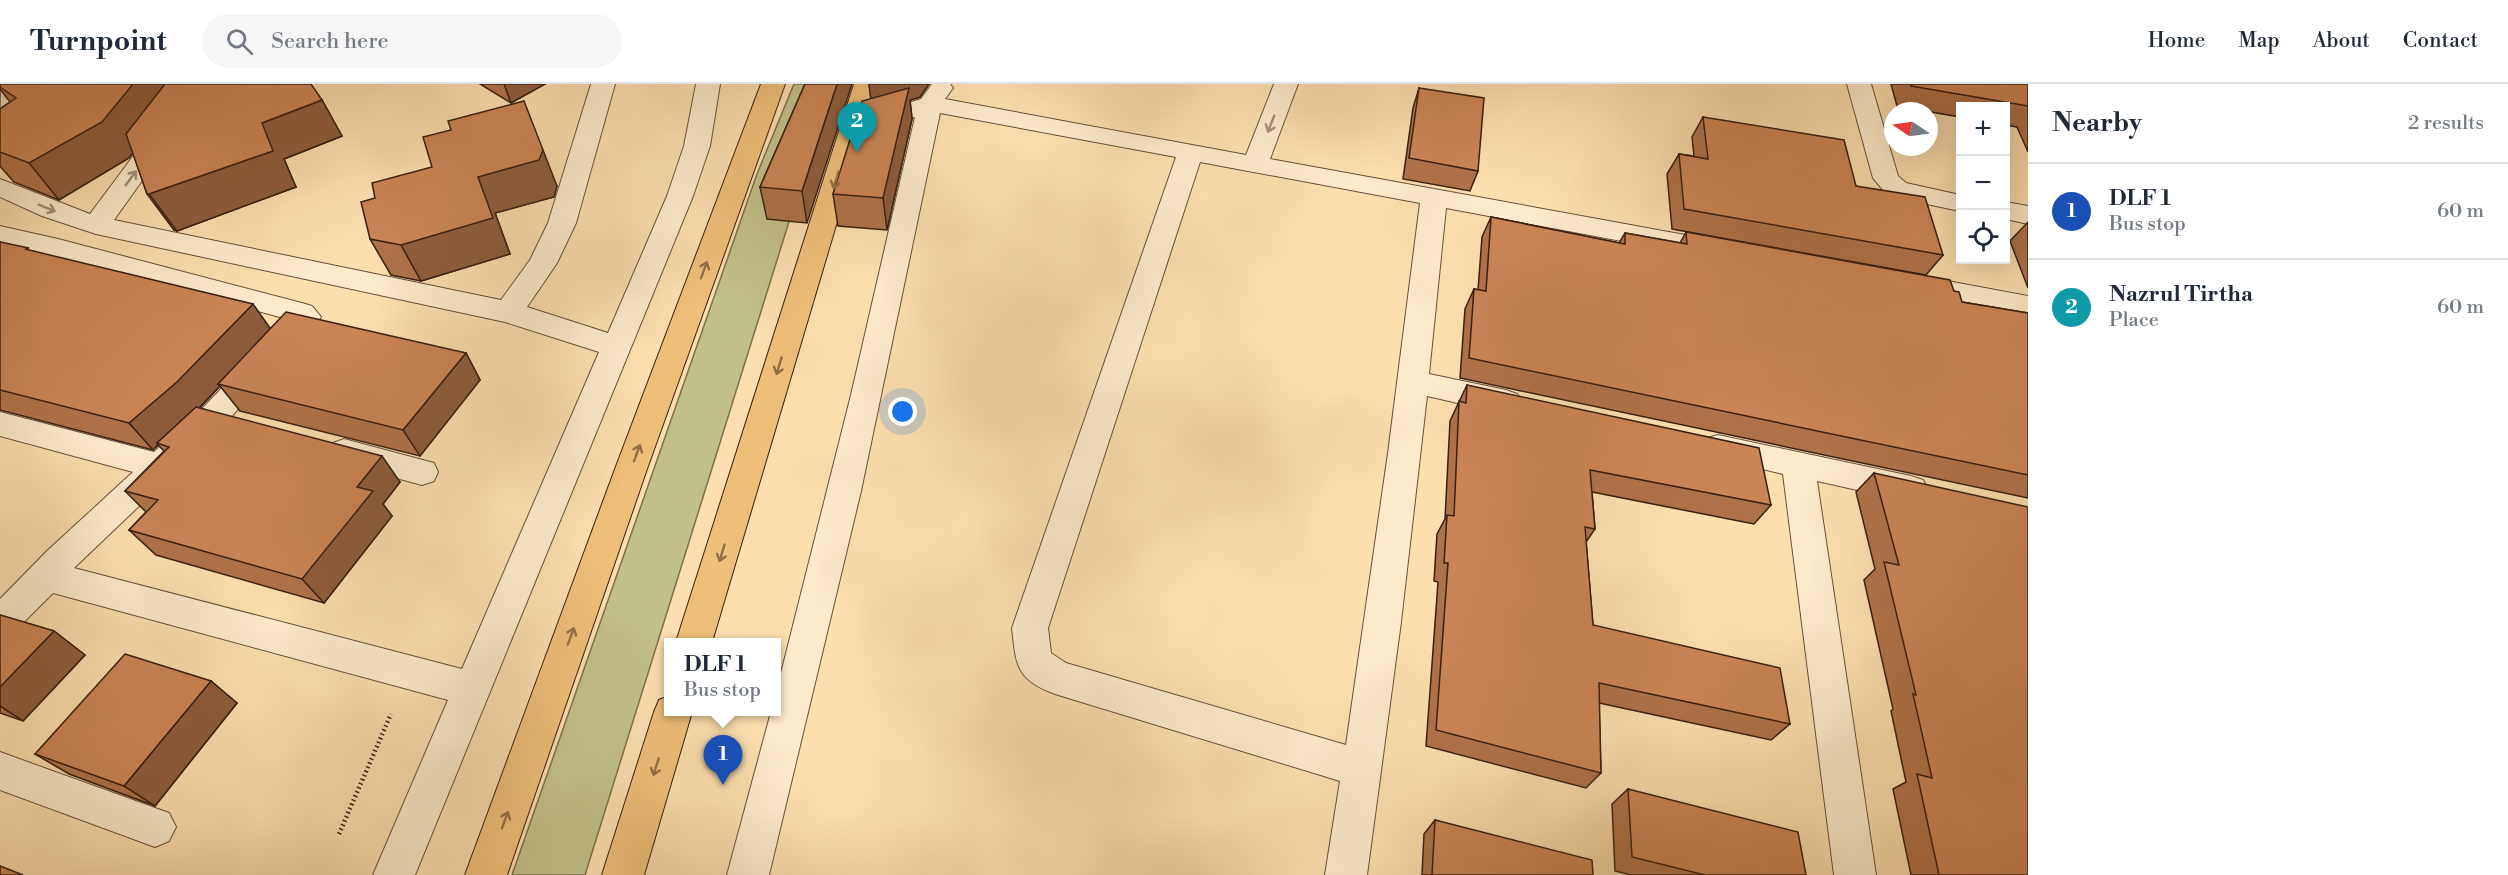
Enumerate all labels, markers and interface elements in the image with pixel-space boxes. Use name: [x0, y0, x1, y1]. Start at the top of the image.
search box: [202, 14, 622, 68]
text: Turnpoint: [30, 24, 166, 59]
icon: search: [223, 25, 256, 58]
text: Search here: [271, 28, 389, 55]
text: Home: [2148, 28, 2205, 54]
text: Map: [2238, 28, 2280, 54]
text: About: [2313, 28, 2370, 54]
text: Contact: [2403, 28, 2478, 54]
north arrow: [1884, 102, 1938, 156]
map controls: [1956, 102, 2010, 264]
button: +: [1956, 102, 2010, 156]
pin: 2: [838, 103, 876, 152]
text: Nearby: [2052, 107, 2142, 139]
text: 2 results: [2408, 111, 2484, 136]
one-way arrow: [1264, 115, 1275, 133]
button: −: [1956, 156, 2010, 210]
one-way arrow: [830, 170, 841, 189]
one-way arrow: [125, 171, 137, 187]
text: DLF 1: [2109, 185, 2171, 212]
text: 1: [2067, 199, 2076, 224]
text: 60 m: [2437, 199, 2484, 224]
one-way arrow: [38, 203, 56, 214]
button: locate: [1956, 210, 2010, 264]
text: Bus stop: [2109, 212, 2186, 237]
one-way arrow: [699, 261, 710, 280]
text: Nazrul Tirtha: [2109, 281, 2253, 308]
text: 2: [2065, 295, 2078, 320]
text: 60 m: [2437, 295, 2484, 320]
text: Place: [2109, 308, 2159, 333]
one-way arrow: [773, 357, 784, 376]
your location: [888, 397, 917, 426]
one-way arrow: [632, 444, 643, 463]
one-way arrow: [716, 543, 727, 562]
one-way arrow: [566, 627, 577, 646]
popup: [664, 638, 781, 716]
text: DLF 1: [684, 651, 746, 678]
text: Bus stop: [684, 678, 761, 703]
pin: 1: [704, 736, 742, 785]
one-way arrow: [650, 757, 661, 776]
one-way arrow: [501, 811, 512, 830]

